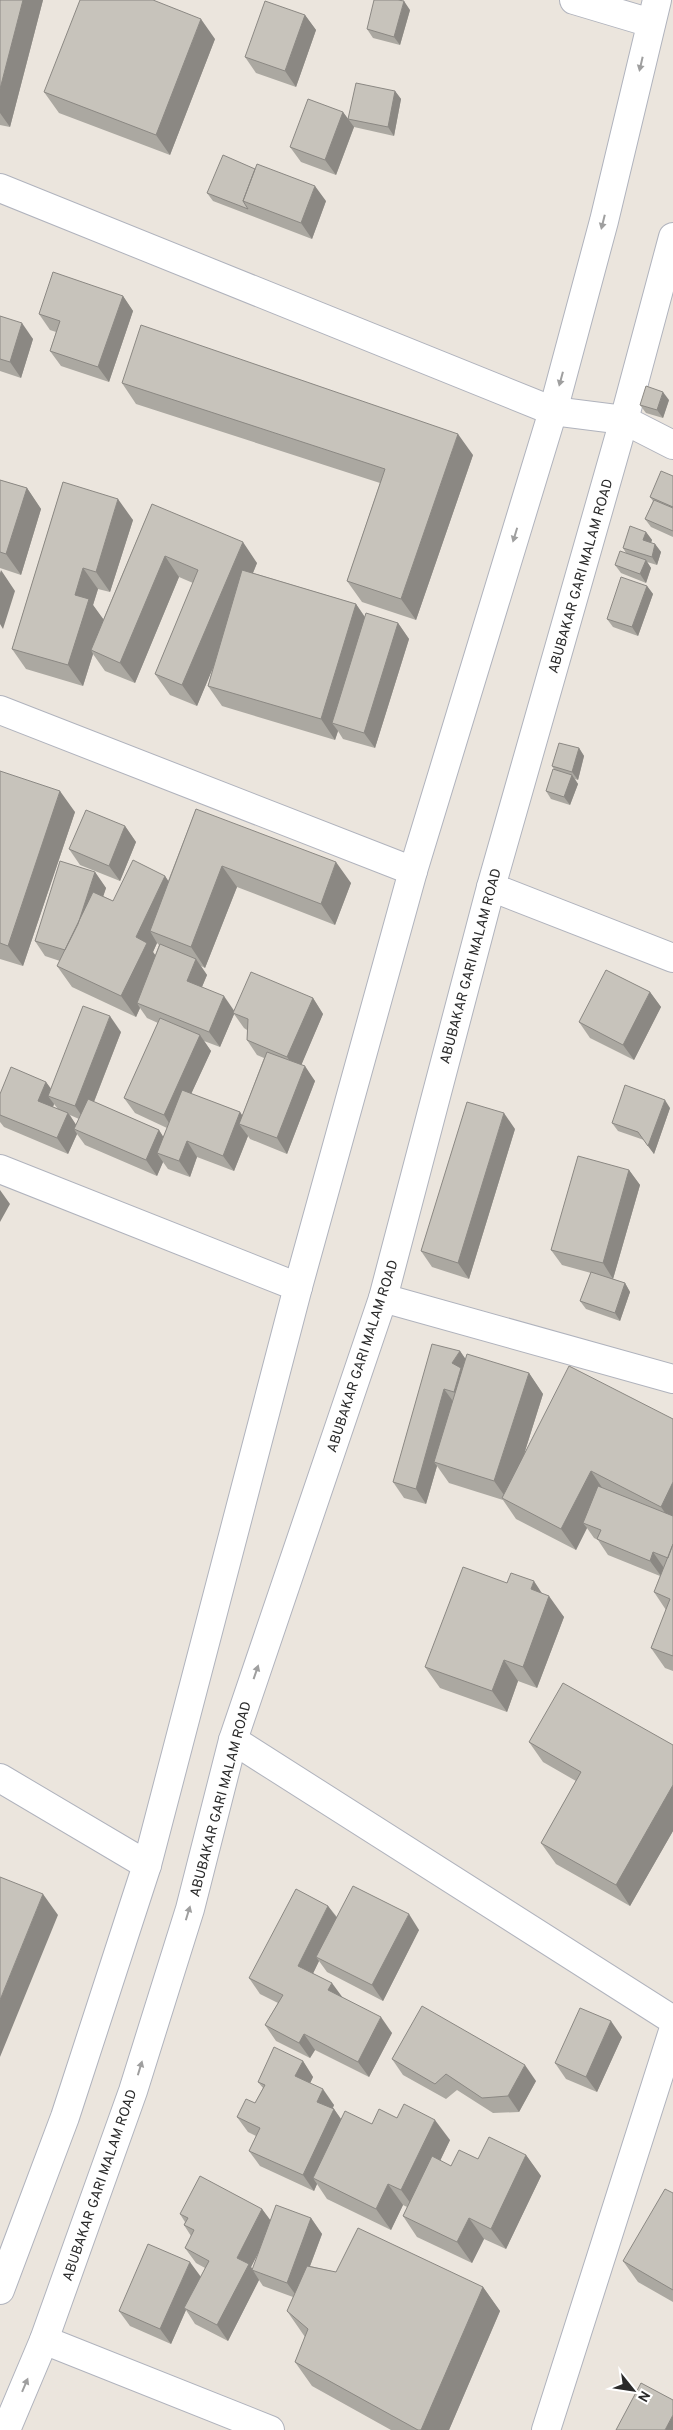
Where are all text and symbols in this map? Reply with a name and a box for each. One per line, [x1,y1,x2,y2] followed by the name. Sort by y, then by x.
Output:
[637,57,645,72] one-way arrow
[599,215,607,230] one-way arrow
[557,372,565,387] one-way arrow
[545,477,617,676] street label: ABUBAKAR GARI MALAM ROAD
[511,528,518,543] one-way arrow
[437,867,506,1066] street label: ABUBAKAR GARI MALAM ROAD
[324,1258,403,1455] street label: ABUBAKAR GARI MALAM ROAD
[252,1664,260,1679] one-way arrow
[187,1700,256,1899] street label: ABUBAKAR GARI MALAM ROAD
[185,1905,193,1920] one-way arrow
[136,2060,144,2075] one-way arrow
[60,2087,141,2284] street label: ABUBAKAR GARI MALAM ROAD
[608,2365,658,2415] north arrow
[22,2378,30,2392] one-way arrow
[633,2387,653,2404] text: N

